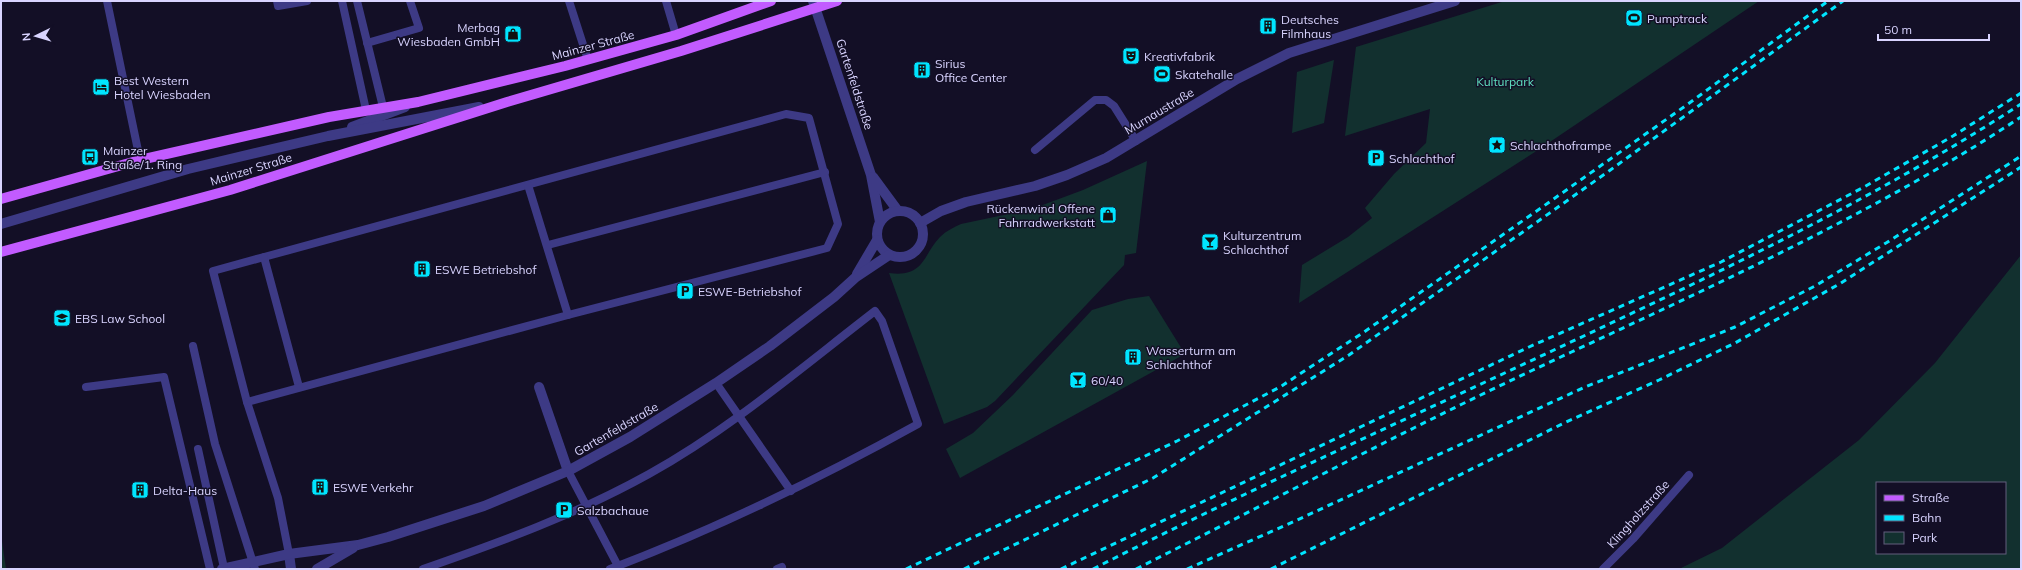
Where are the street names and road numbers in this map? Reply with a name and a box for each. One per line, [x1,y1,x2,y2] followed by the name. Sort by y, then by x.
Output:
[550,27,636,63] street label: Mainzer Straße
[833,37,877,131] street label: Gartenfeldstraße
[1122,84,1196,138] street label: Murnaustraße
[208,149,294,189] street label: Mainzer Straße
[571,399,661,459] street label: Gartenfeldstraße
[1604,477,1672,551] street label: Klingholzstraße

